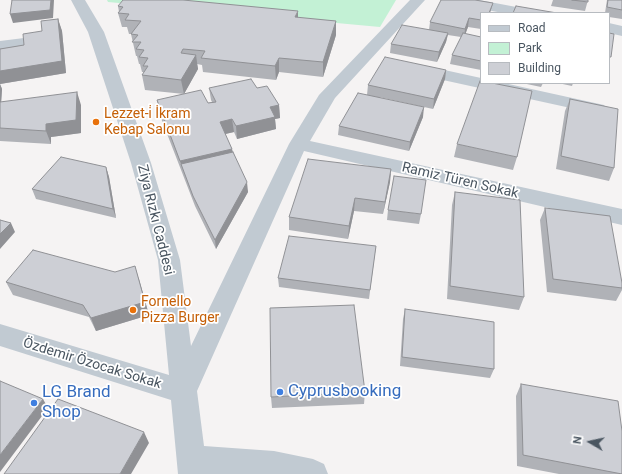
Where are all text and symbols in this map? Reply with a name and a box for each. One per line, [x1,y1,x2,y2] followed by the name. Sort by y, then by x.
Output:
[480,12,610,84] legend
[518,21,546,35] text: Road
[518,41,542,55] text: Park
[518,61,561,75] text: Building
[104,106,190,138] place label: Lezzet-i̇ İkram Kebap Salonu
[91,117,101,127] marker: Lezzet-i̇ İkram Kebap Salonu
[400,159,520,203] street label: Ramiz Türen Sokak
[133,163,177,277] street label: Ziya Rızkı Caddesi
[141,294,219,326] place label: Fornello Pizza Burger
[128,305,138,315] marker: Fornello Pizza Burger
[21,335,163,393] street label: Özdemir Özocak Sokak
[288,382,401,402] place label: Cyprusbooking
[42,383,111,423] place label: LG Brand Shop
[275,387,285,397] marker: Cyprusbooking
[29,398,39,408] marker: LG Brand Shop
[570,422,610,462] north arrow
[571,435,585,445] text: N

